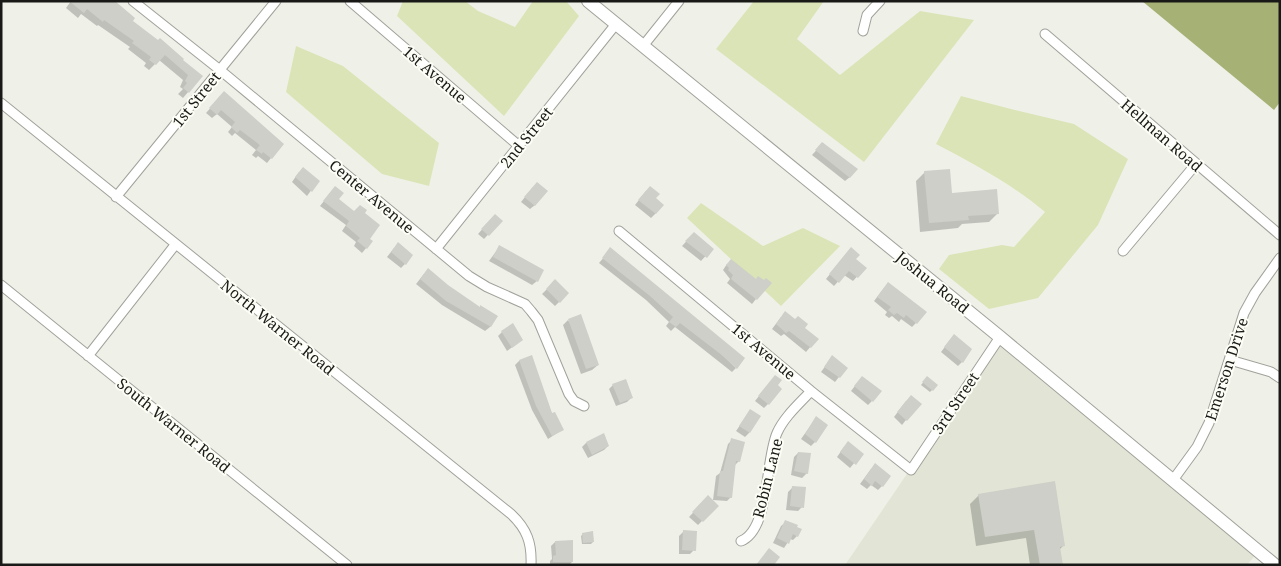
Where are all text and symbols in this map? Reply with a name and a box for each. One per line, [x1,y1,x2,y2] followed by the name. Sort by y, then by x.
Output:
[399,41,471,107] street label: 1st Avenue
[167,67,225,131] street label: 1st Street
[1117,94,1207,176] street label: Hellman Road
[495,102,557,172] street label: 2nd Street
[325,155,419,237] street label: Center Avenue
[892,246,974,318] street label: Joshua Road
[217,275,339,379] street label: North Warner Road
[1200,315,1252,423] street label: Emerson Drive
[728,318,800,384] street label: 1st Avenue
[927,368,983,438] street label: 3rd Street
[113,373,235,477] street label: South Warner Road
[747,436,787,520] street label: Robin Lane

